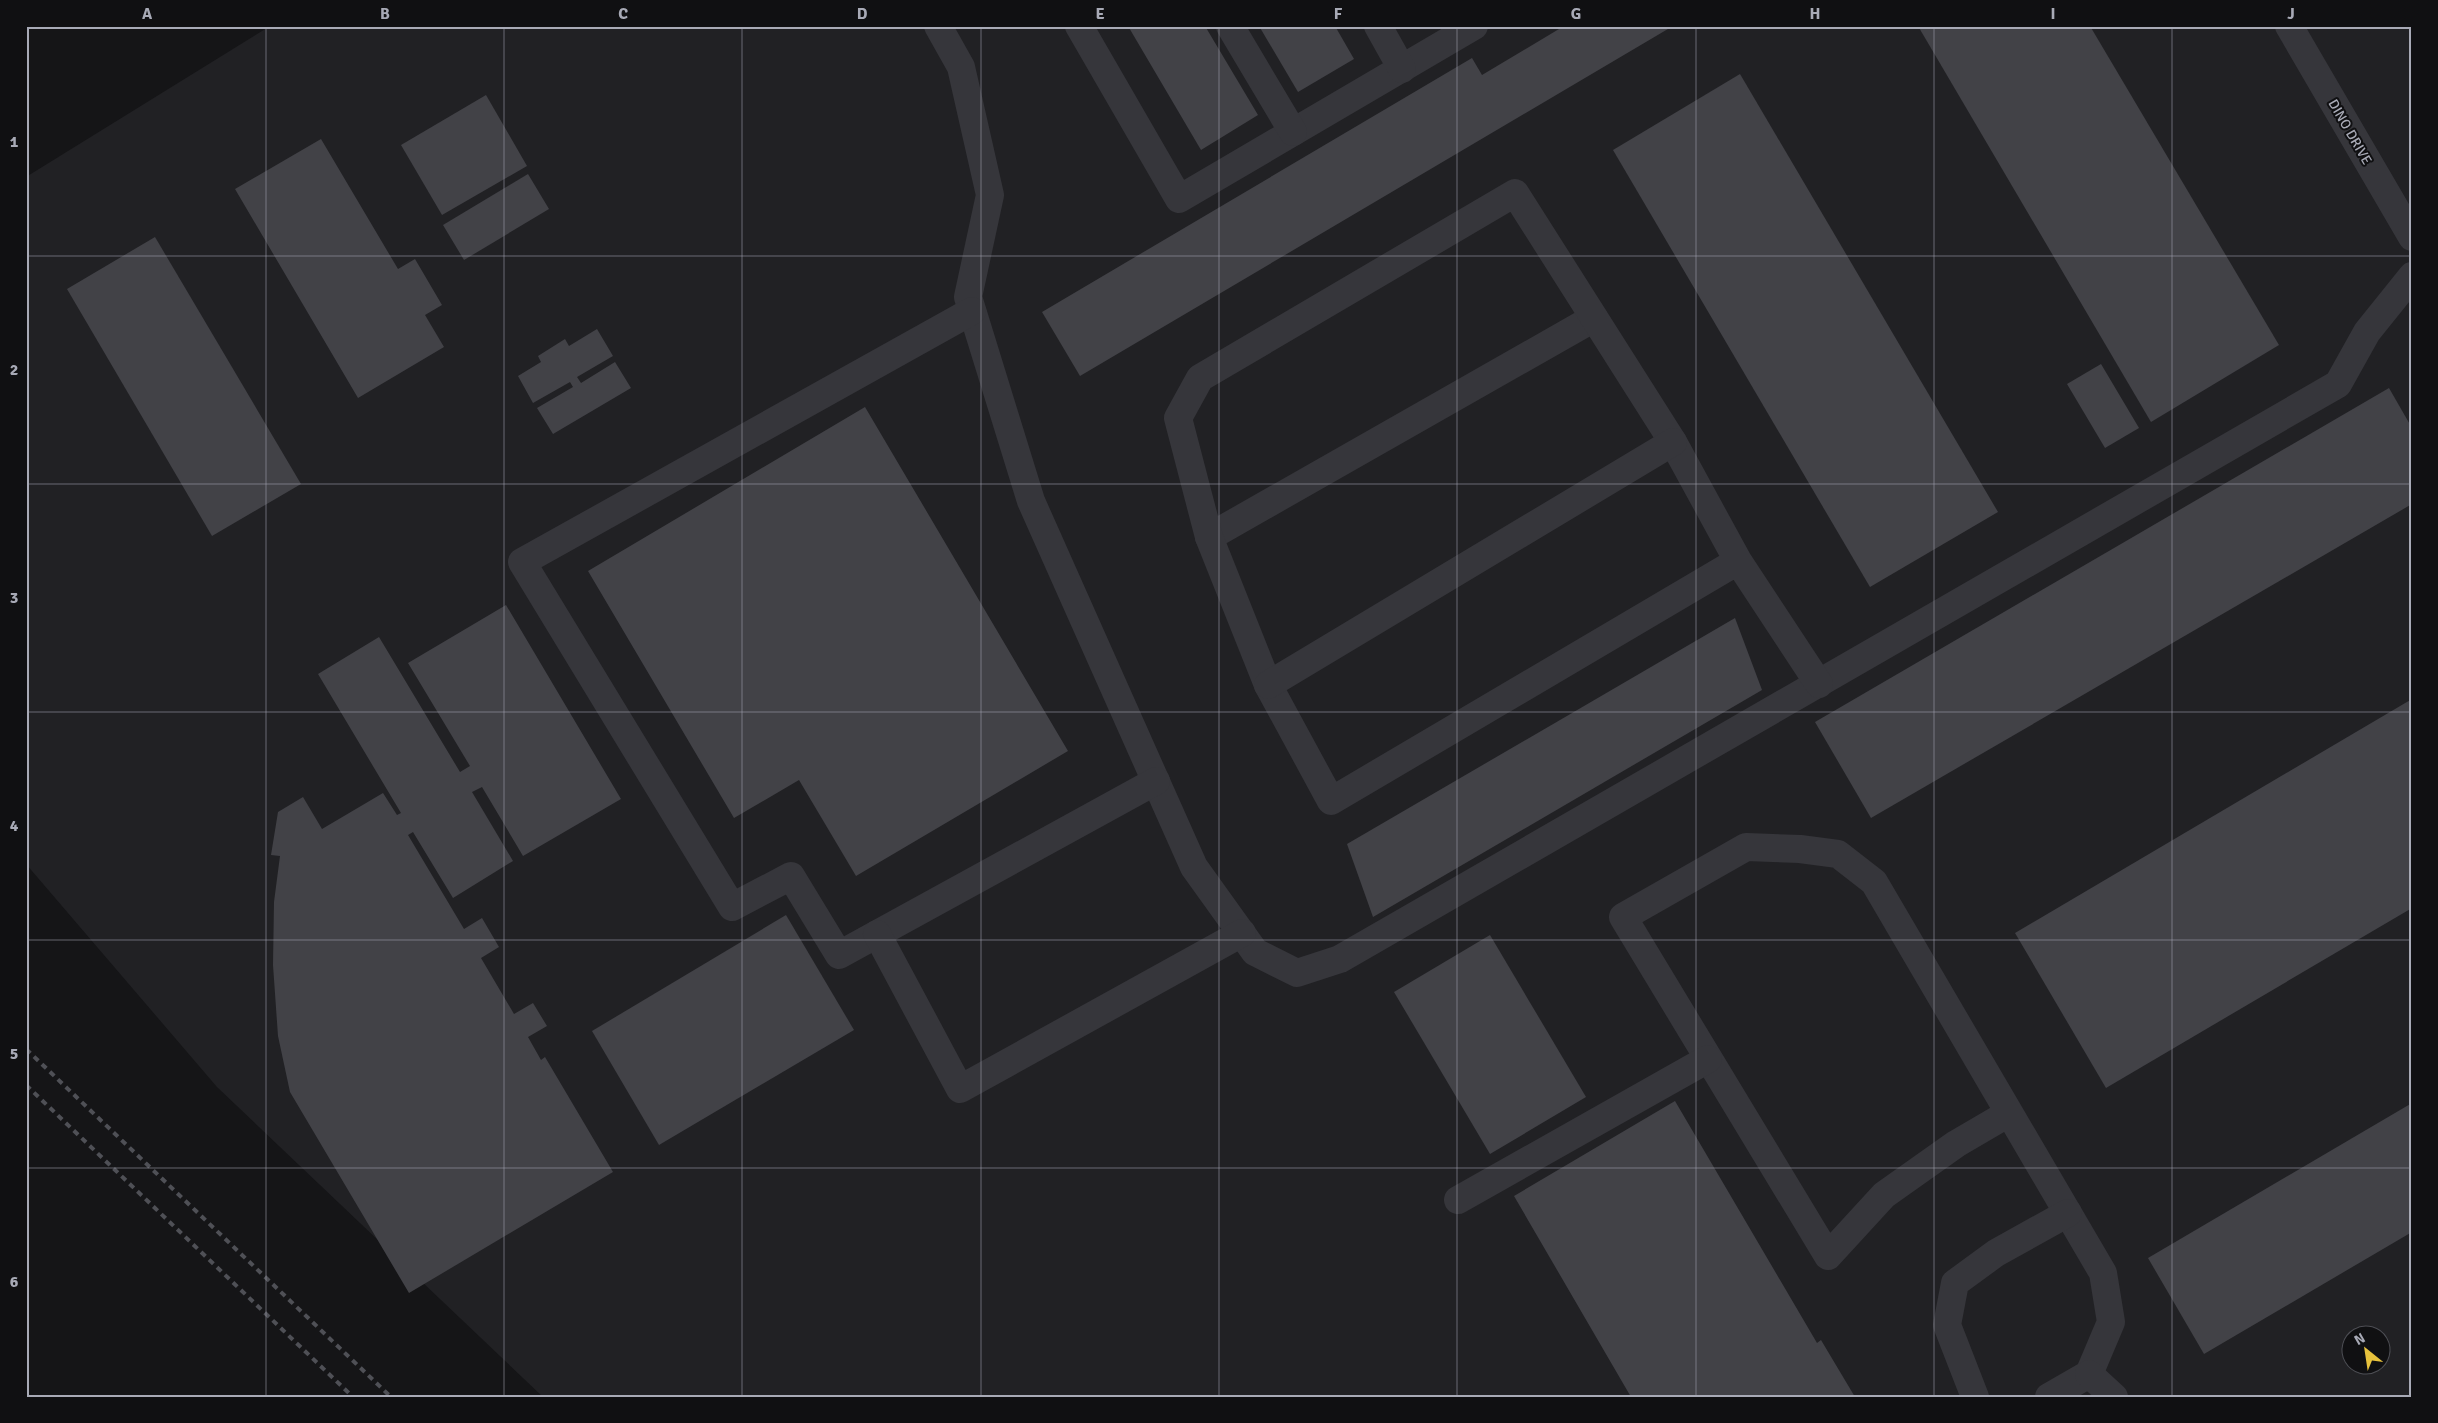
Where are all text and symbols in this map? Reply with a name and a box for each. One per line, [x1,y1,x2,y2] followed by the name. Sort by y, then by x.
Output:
[142,4,153,24] text: A
[380,4,390,24] text: B
[618,4,628,24] text: C
[857,4,868,24] text: D
[1095,4,1105,24] text: E
[1334,4,1343,24] text: F
[1571,4,1581,24] text: G
[1810,4,1820,24] text: H
[2050,4,2056,24] text: I
[2287,4,2295,24] text: J
[2325,96,2376,168] street label: DINO DRIVE
[10,132,19,152] text: 1
[10,360,18,380] text: 2
[10,588,18,608] text: 3
[10,816,19,836] text: 4
[10,1044,18,1064] text: 5
[10,1272,19,1292] text: 6
[2340,1326,2390,1376] north arrow
[2351,1329,2368,1349] text: N

